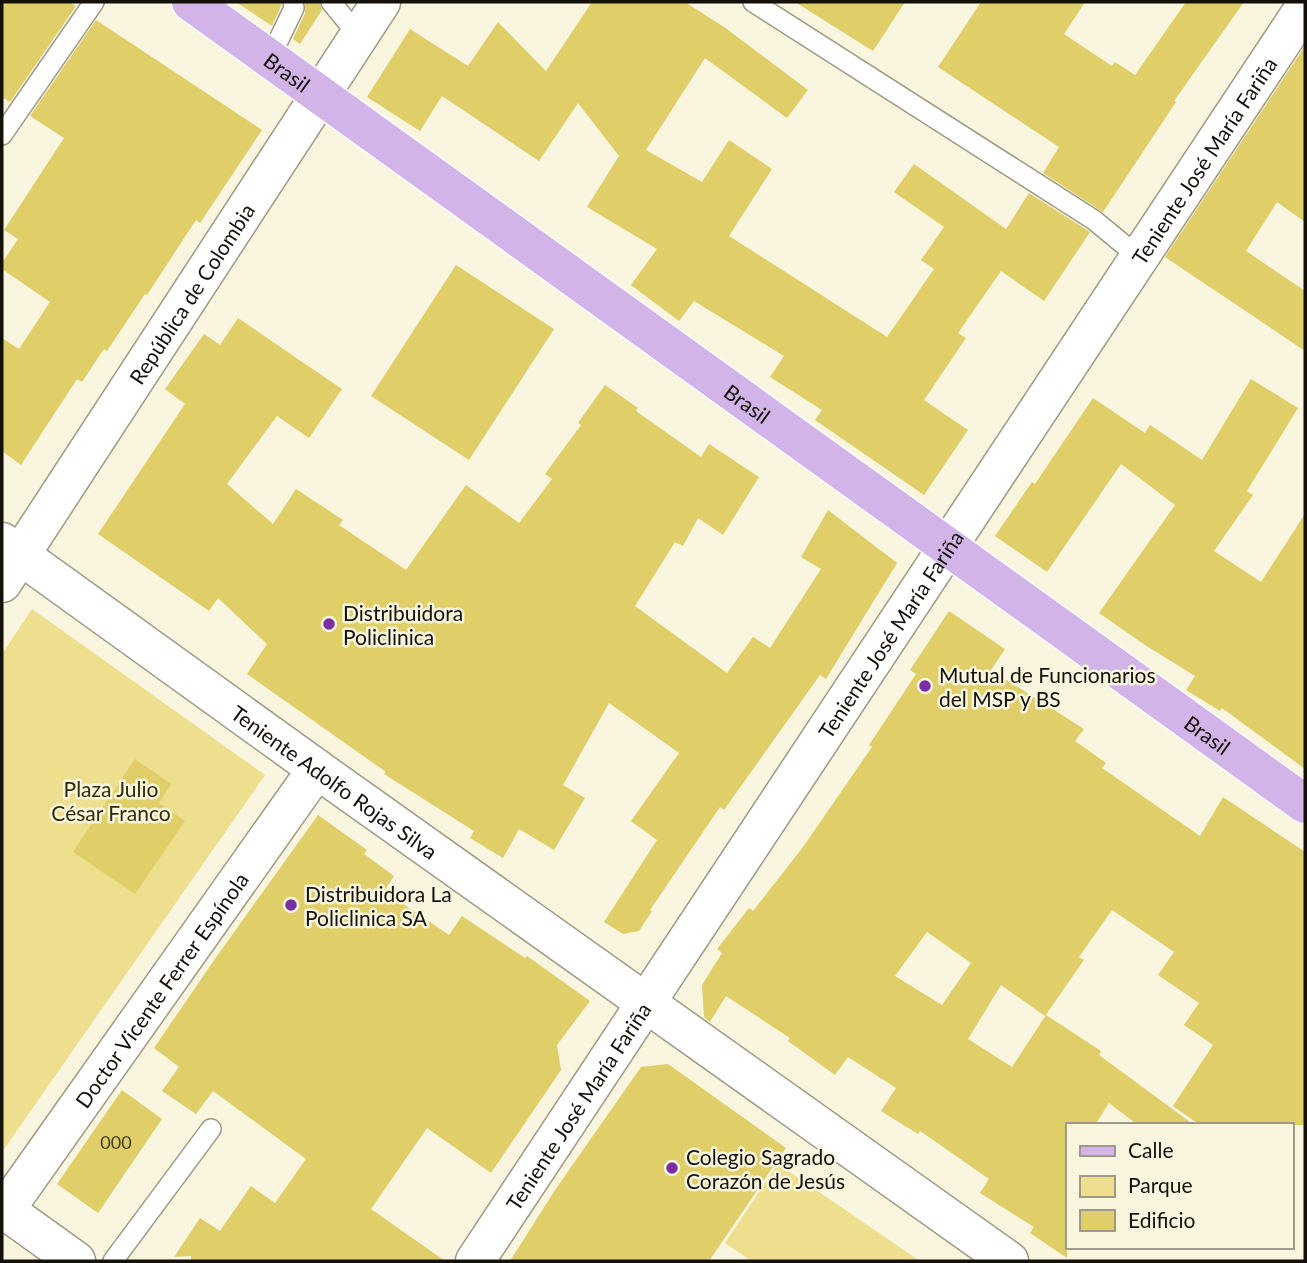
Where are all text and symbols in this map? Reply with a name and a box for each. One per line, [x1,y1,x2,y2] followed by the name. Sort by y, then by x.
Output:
[260,47,315,96] street label: Brasil
[1126,52,1281,269] street label: Teniente José María Fariña
[123,198,259,388] street label: República de Colombia
[720,378,775,428] street label: Brasil
[812,525,968,742] street label: Teniente José María Fariña
[343,600,463,649] place label: Distribuidora Policlinica
[321,616,337,632] marker: Distribuidora Policlinica
[939,662,1156,711] place label: Mutual de Funcionarios del MSP y BS
[917,678,933,694] marker: Mutual de Funcionarios del MSP y BS
[227,699,443,863] street label: Teniente Adolfo Rojas Silva
[1180,709,1236,759] street label: Brasil
[51,776,171,825] park label: Plaza Julio César Franco
[69,867,253,1112] street label: Doctor Vicente Ferrer Espínola
[305,881,452,930] place label: Distribuidora La Policlinica SA
[283,897,299,913] marker: Distribuidora La Policlinica SA
[500,997,655,1214] street label: Teniente José María Fariña
[1066,1123,1293,1249] legend
[100,1131,132,1153] house number: 000
[1128,1137,1173,1162] text: Calle
[686,1144,845,1193] place label: Colegio Sagrado Corazón de Jesús
[664,1160,680,1176] marker: Colegio Sagrado Corazón de Jesús
[1128,1172,1193,1197] text: Parque
[1128,1207,1196,1232] text: Edificio

